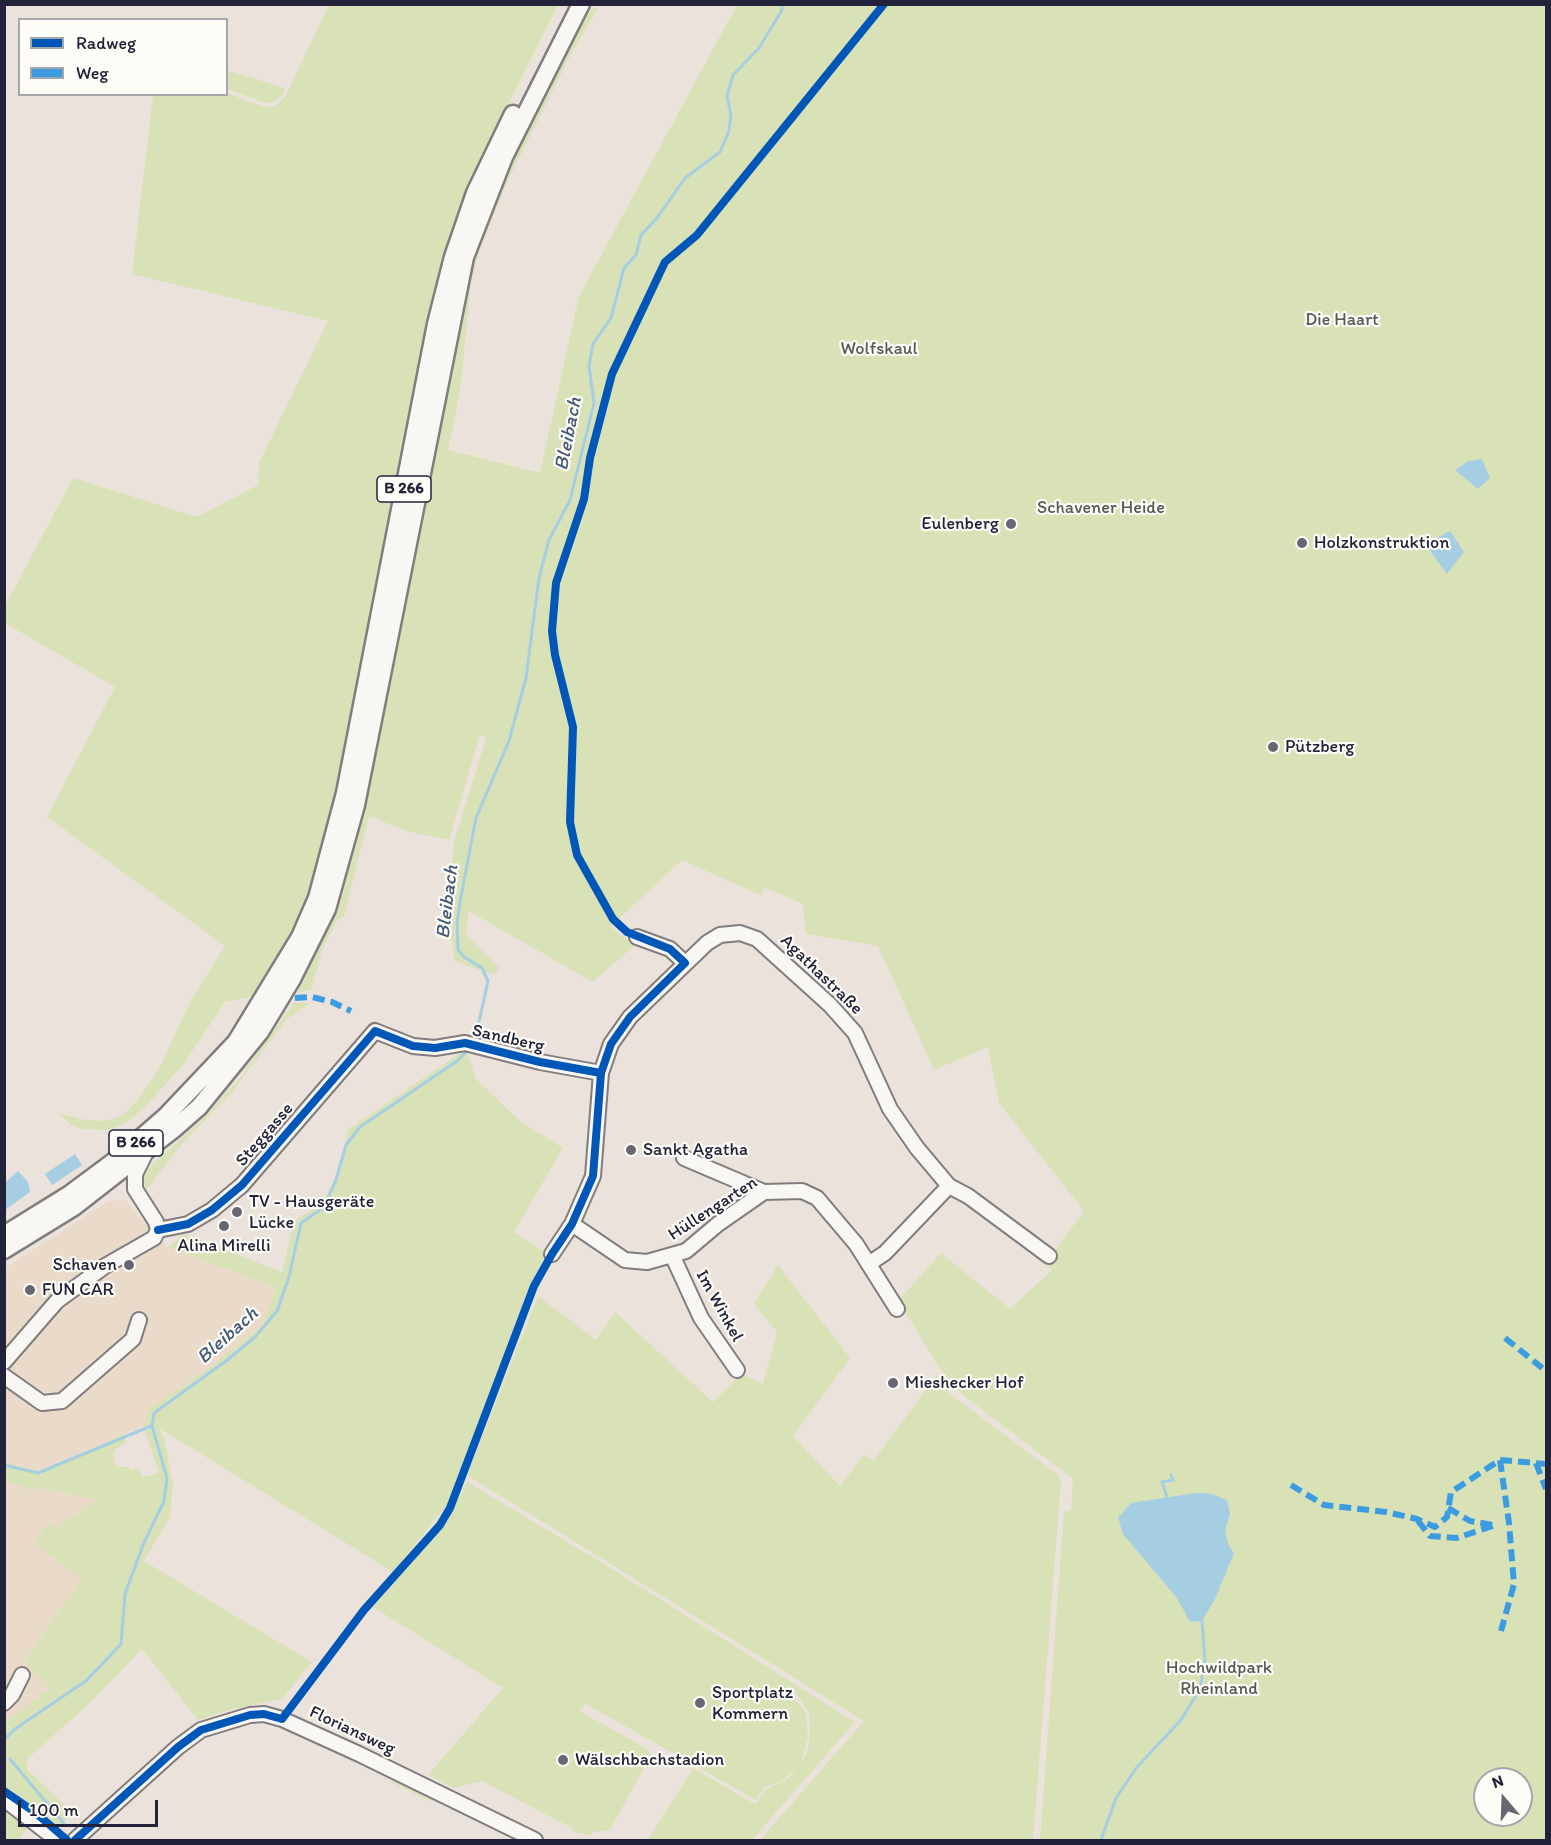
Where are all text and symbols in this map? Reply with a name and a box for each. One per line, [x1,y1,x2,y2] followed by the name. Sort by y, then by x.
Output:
[18,18,228,96] legend
[76,32,136,54] text: Radweg
[76,62,109,84] text: Weg
[1305,309,1379,331] park label: Die Haart
[840,338,918,360] park label: Wolfskaul
[550,395,588,473] water label: Bleibach
[377,476,431,502] road number: B 266
[1037,497,1165,519] park label: Schavener Heide
[922,513,999,535] place label: Eulenberg
[1004,517,1018,531] marker: Eulenberg
[1314,532,1449,554] place label: Holzkonstruktion
[1295,536,1309,550] marker: Holzkonstruktion
[1285,736,1354,758] place label: Pützberg
[1266,740,1280,754] marker: Pützberg
[432,864,464,940] water label: Bleibach
[775,930,867,1020] street label: Agathastraße
[470,1020,546,1058] street label: Sandberg
[231,1099,299,1171] street label: Steggasse
[109,1130,163,1156] road number: B 266
[643,1139,748,1161] place label: Sankt Agatha
[624,1143,638,1157] marker: Sankt Agatha
[664,1172,762,1246] street label: Hüllengarten
[249,1191,374,1234] place label: TV - Hausgeräte Lücke
[230,1205,244,1219] marker: TV - Hausgeräte Lücke
[217,1219,231,1233] marker: Alina Mirelli
[178,1235,270,1257] place label: Alina Mirelli
[53,1254,117,1276] place label: Schaven
[122,1258,136,1272] marker: Schaven
[690,1266,748,1346] street label: Im Winkel
[42,1279,114,1301] place label: FUN CAR
[23,1283,37,1297] marker: FUN CAR
[192,1302,264,1370] water label: Bleibach
[905,1372,1024,1394] place label: Mieshecker Hof
[886,1376,900,1390] marker: Mieshecker Hof
[1166,1657,1272,1700] park label: Hochwildpark Rheinland
[712,1682,793,1724] place label: Sportplatz Kommern
[693,1696,707,1710] marker: Sportplatz Kommern
[305,1702,399,1760] street label: Floriansweg
[575,1749,724,1771] place label: Wälschbachstadion
[556,1753,570,1767] marker: Wälschbachstadion
[1473,1767,1533,1827] north arrow
[1489,1771,1506,1792] text: N
[21,1788,160,1826] scale bar
[29,1799,79,1821] text: 100 m

